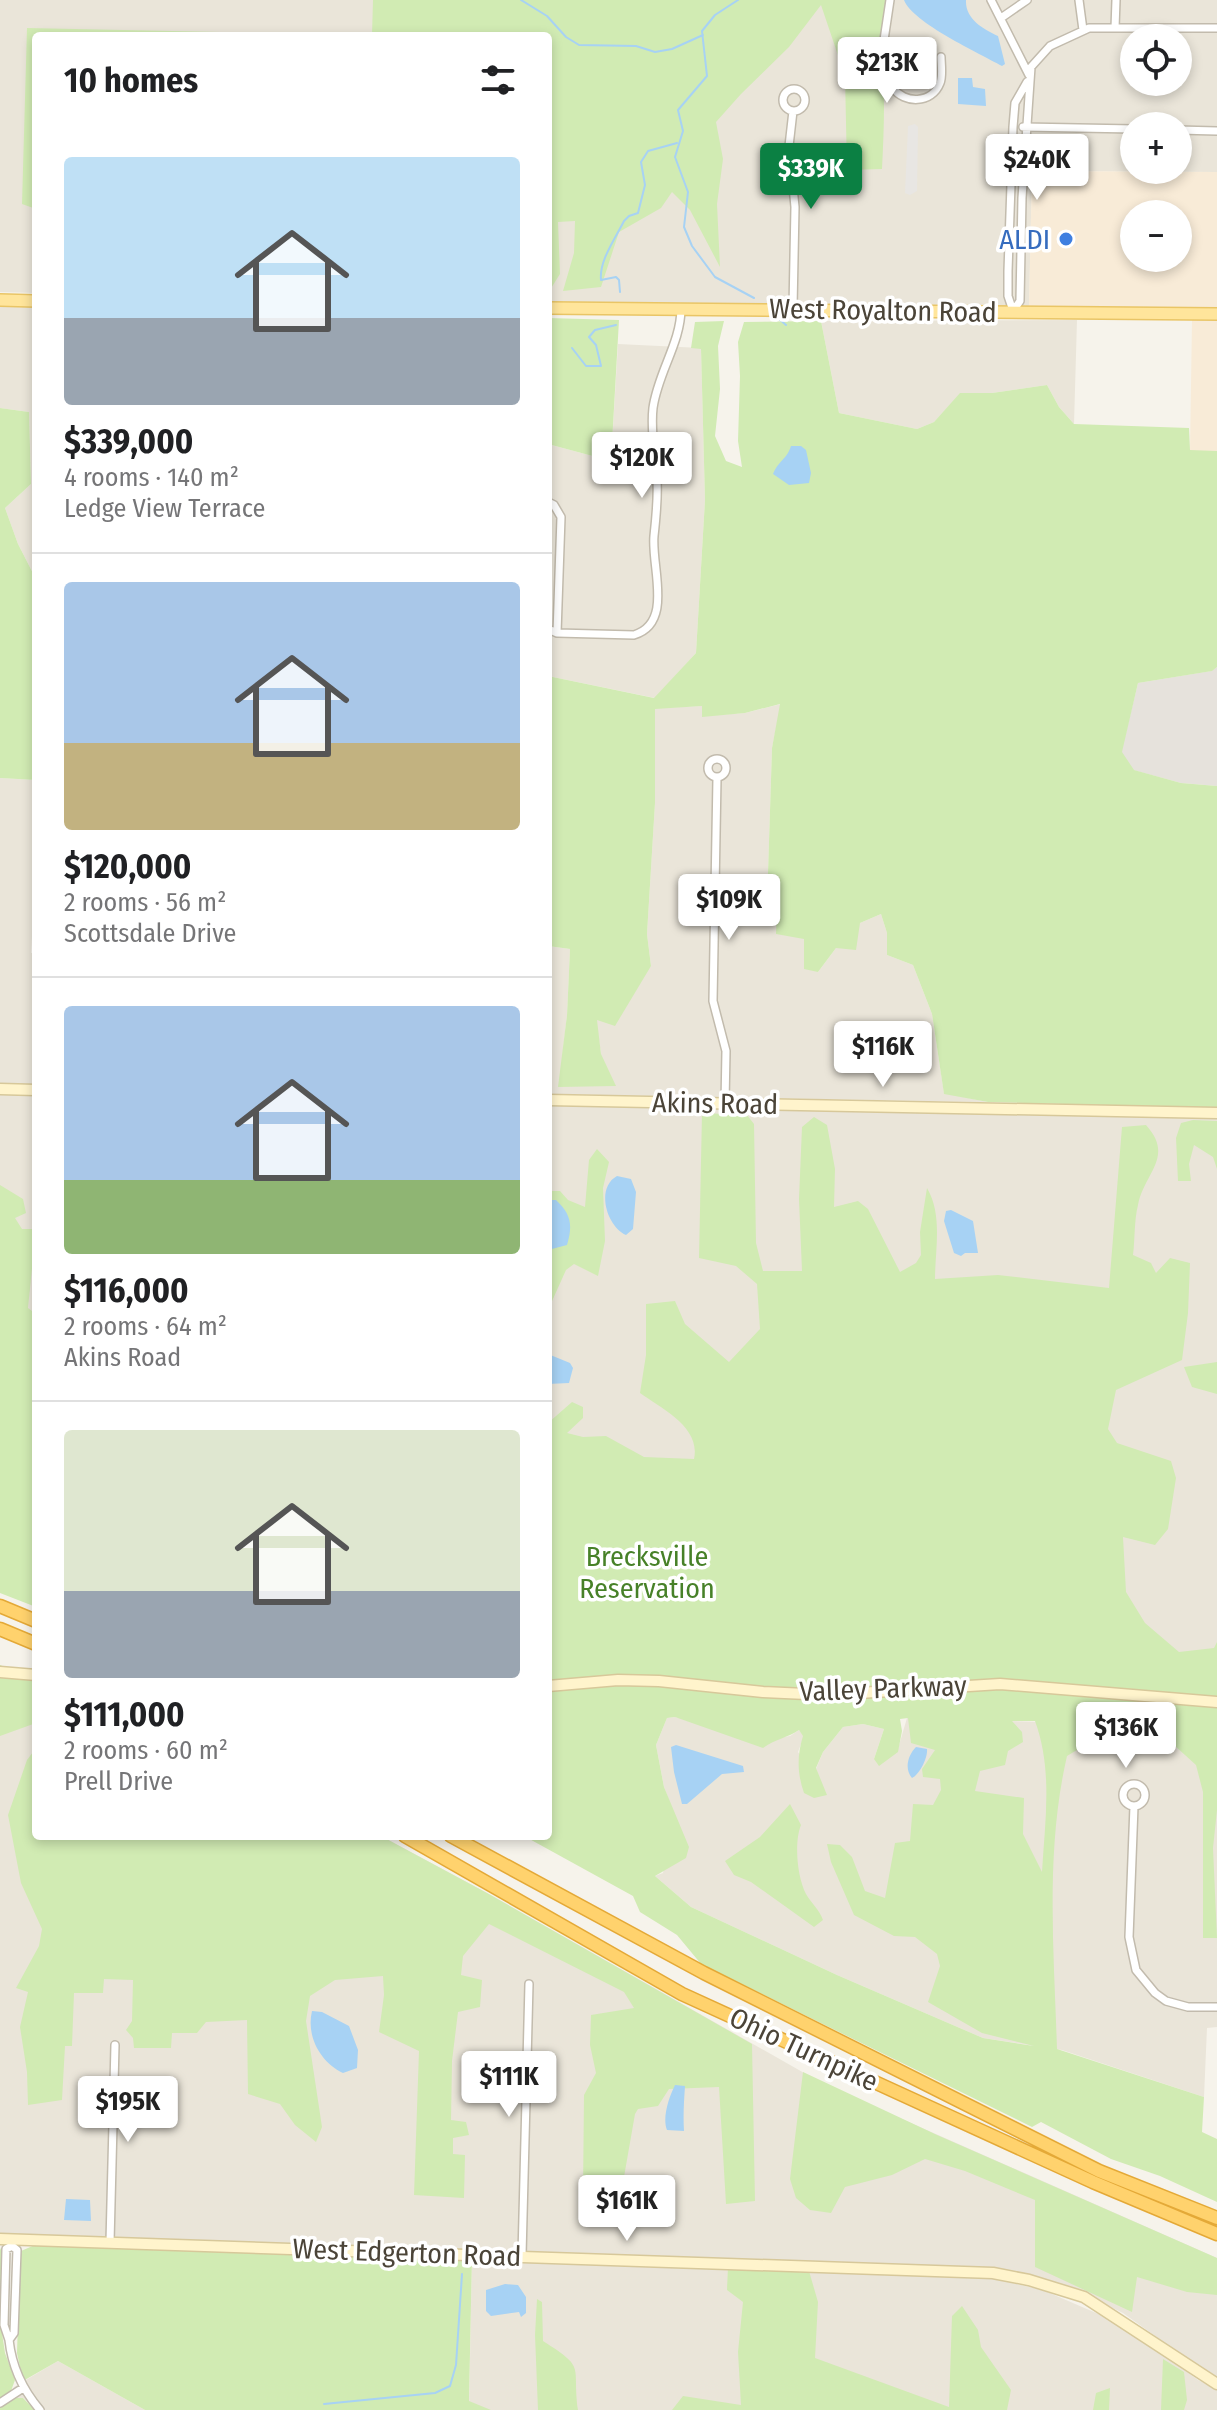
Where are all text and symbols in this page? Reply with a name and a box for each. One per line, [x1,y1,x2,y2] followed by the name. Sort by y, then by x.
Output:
[1120,24,1192,272] map controls
[1120,24,1192,96] button: locate
[831,37,943,105] pin: $213K
[856,47,918,78] text: $213K
[476,58,520,102] icon: filters
[64,60,198,101] text: 10 homes
[1120,112,1192,184] button: +
[981,134,1093,202] pin: $240K
[755,143,867,211] pin: $339K
[1004,144,1070,175] text: $240K
[778,153,844,184] text: $339K
[1120,200,1192,272] button: −
[220,209,364,353] icon: home
[999,223,1050,256] place label: ALDI
[1057,230,1075,248] marker: ALDI
[769,292,997,329] street label: West Royalton Road
[64,421,193,462] text: $339,000
[586,432,698,500] pin: $120K
[610,442,674,473] text: $120K
[64,462,239,493] text: 4 rooms · 140 m²
[64,493,265,524] text: Ledge View Terrace
[220,634,364,778] icon: home
[64,846,191,887] text: $120,000
[673,874,785,942] pin: $109K
[696,884,762,915] text: $109K
[64,887,226,918] text: 2 rooms · 56 m²
[64,918,236,949] text: Scottsdale Drive
[827,1021,939,1089] pin: $116K
[852,1031,914,1062] text: $116K
[220,1058,364,1202] icon: home
[652,1086,778,1121] street label: Akins Road
[64,1270,189,1311] text: $116,000
[64,1311,227,1342] text: 2 rooms · 64 m²
[64,1342,181,1373] text: Akins Road
[220,1482,364,1626] icon: home
[579,1540,715,1605] park label: Brecksville Reservation
[799,1669,968,1708] street label: Valley Parkway
[64,1694,185,1735] text: $111,000
[1070,1702,1182,1770] pin: $136K
[1094,1712,1158,1743] text: $136K
[64,1735,228,1766] text: 2 rooms · 60 m²
[64,1766,173,1797] text: Prell Drive
[724,2001,883,2098] street label: Ohio Turnpike
[453,2051,565,2119] pin: $111K
[479,2061,539,2092] text: $111K
[72,2076,184,2144] pin: $195K
[96,2086,160,2117] text: $195K
[571,2175,683,2243] pin: $161K
[596,2185,658,2216] text: $161K
[292,2232,522,2273] street label: West Edgerton Road

